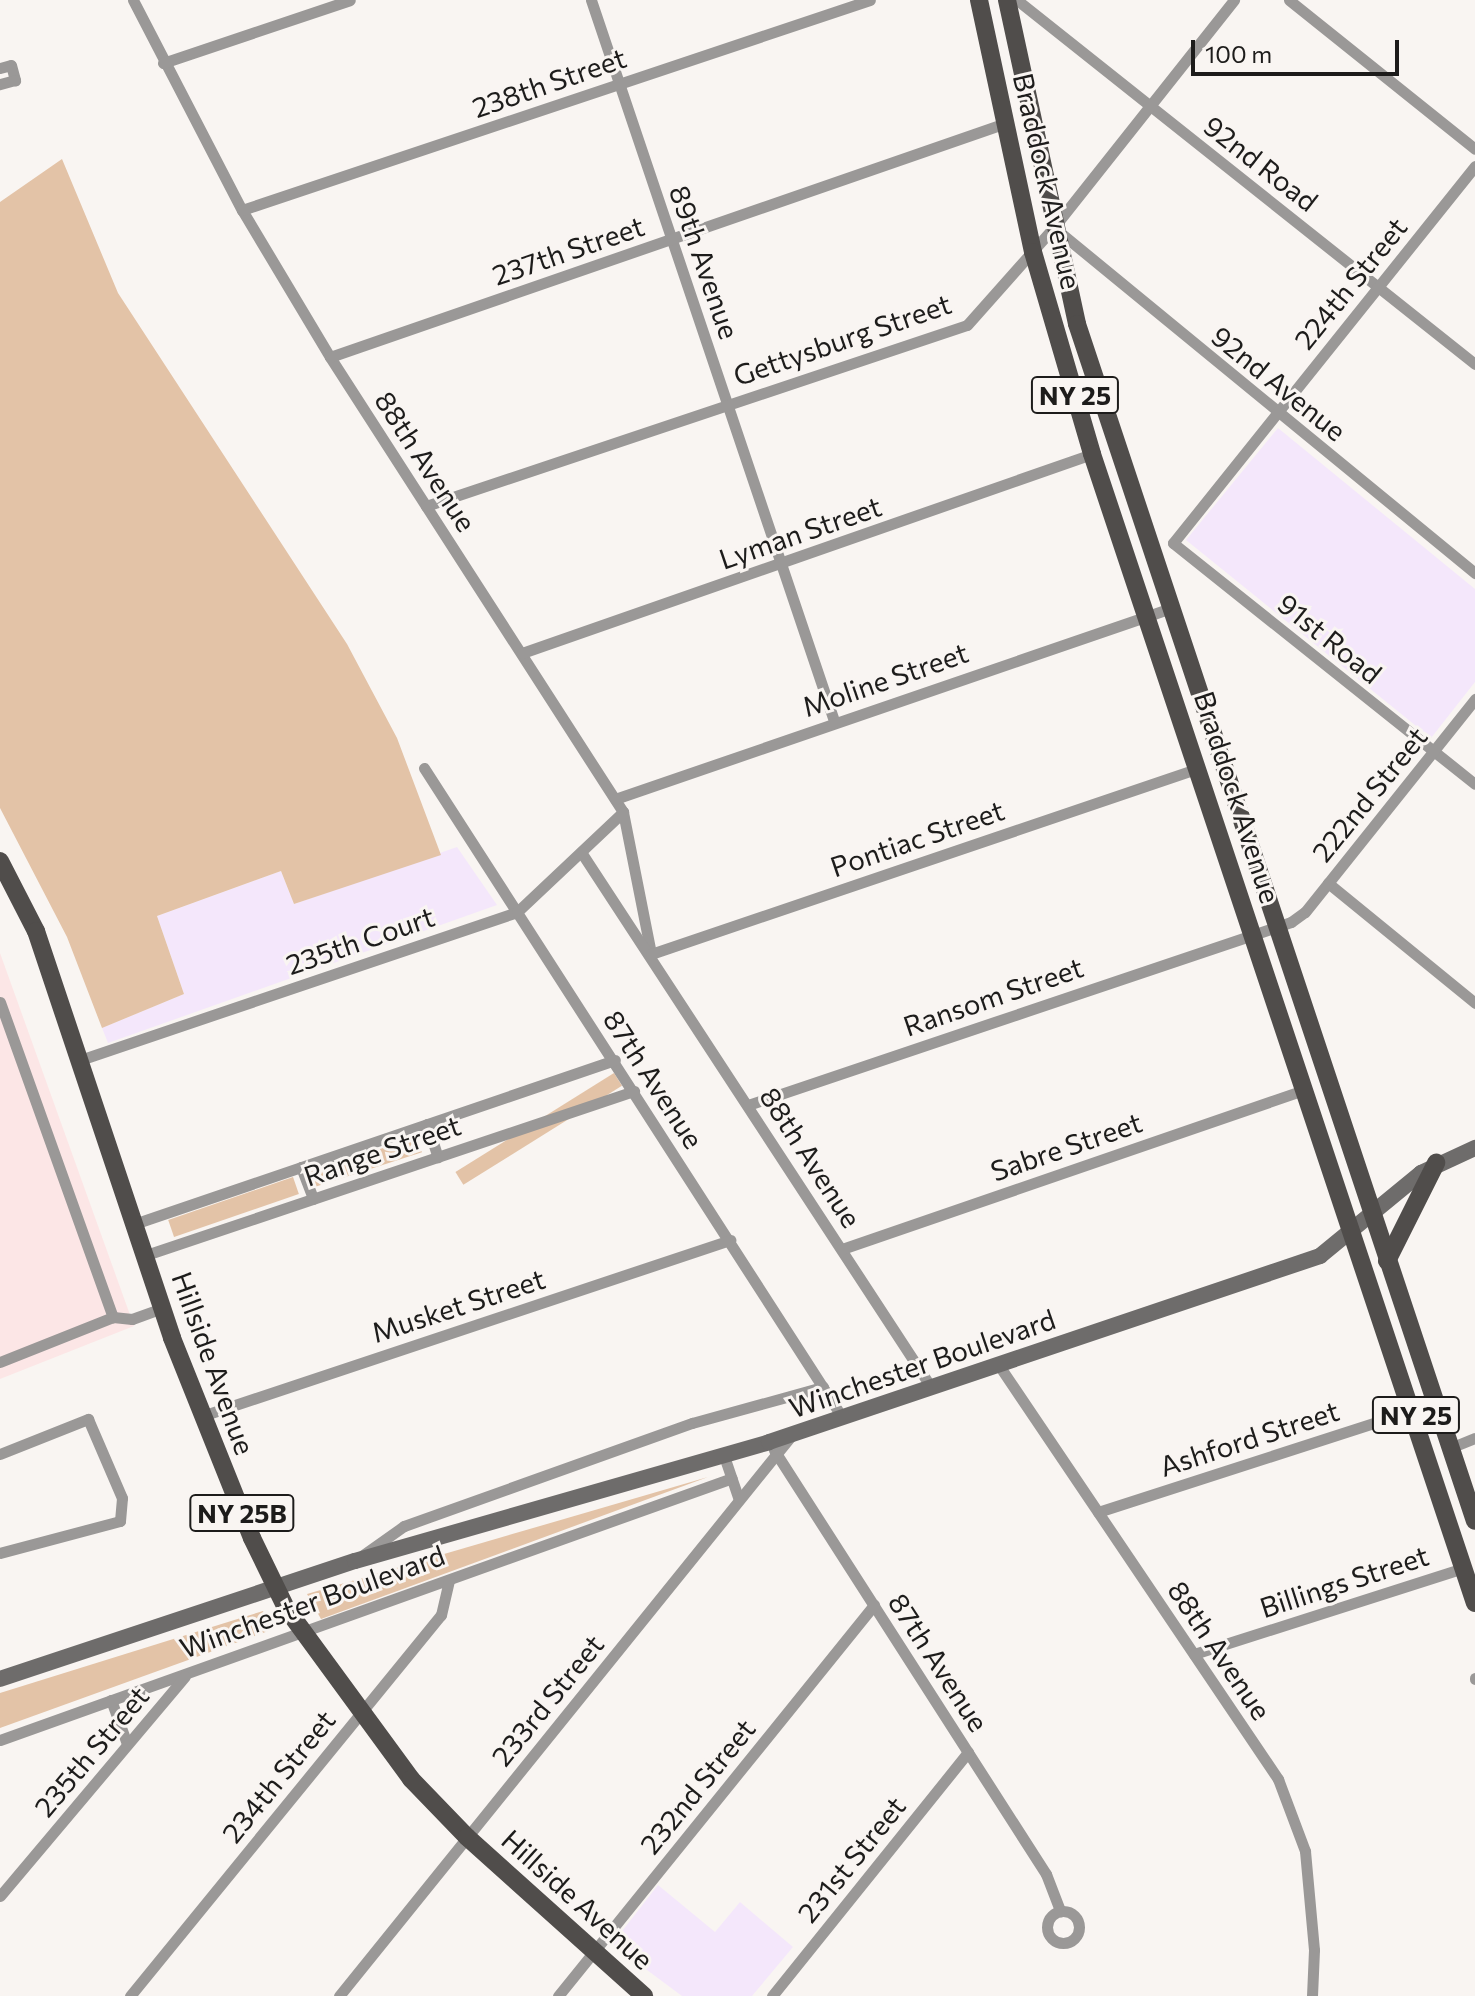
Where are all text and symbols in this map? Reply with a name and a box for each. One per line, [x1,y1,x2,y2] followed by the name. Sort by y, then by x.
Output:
[1195,24,1403,74] scale bar
[1205,39,1272,68] text: 100 m
[468,40,630,124] street label: 238th Street
[1007,70,1089,292] street label: Braddock Avenue
[1197,108,1325,218] street label: 92nd Road
[663,181,747,343] street label: 89th Avenue
[488,208,648,292] street label: 237th Street
[1287,210,1413,356] street label: 224th Street
[729,286,955,392] street label: Gettysburg Street
[1205,319,1353,447] street label: 92nd Avenue
[1029,373,1121,417] road number: NY 25
[368,385,484,537] street label: 88th Avenue
[714,489,886,575] street label: Lyman Street
[1271,586,1389,690] street label: 91st Road
[798,635,972,723] street label: Moline Street
[1188,687,1288,907] street label: Braddock Avenue
[1305,720,1433,868] street label: 222nd Street
[826,793,1008,883] street label: Pontiac Street
[281,899,439,981] street label: 235th Court
[899,950,1087,1042] street label: Ransom Street
[597,1004,711,1154] street label: 87th Avenue
[753,1081,869,1233] street label: 88th Avenue
[986,1104,1146,1188] street label: Sabre Street
[299,1107,465,1193] street label: Range Street
[367,1261,549,1349] street label: Musket Street
[165,1267,263,1459] street label: Hillside Avenue
[784,1302,1060,1424] street label: Winchester Boulevard
[1155,1393,1343,1483] street label: Ashford Street
[1370,1393,1462,1437] road number: NY 25
[188,1491,296,1535] road number: NY 25B
[175,1537,449,1665] street label: Winchester Boulevard
[1256,1538,1432,1624] street label: Billings Street
[1161,1574,1279,1726] street label: 88th Avenue
[882,1587,996,1737] street label: 87th Avenue
[484,1628,610,1772] street label: 233rd Street
[27,1679,155,1823] street label: 235th Street
[214,1703,342,1849] street label: 234th Street
[632,1712,762,1860] street label: 232nd Street
[790,1789,912,1929] street label: 231st Street
[495,1822,661,1976] street label: Hillside Avenue

